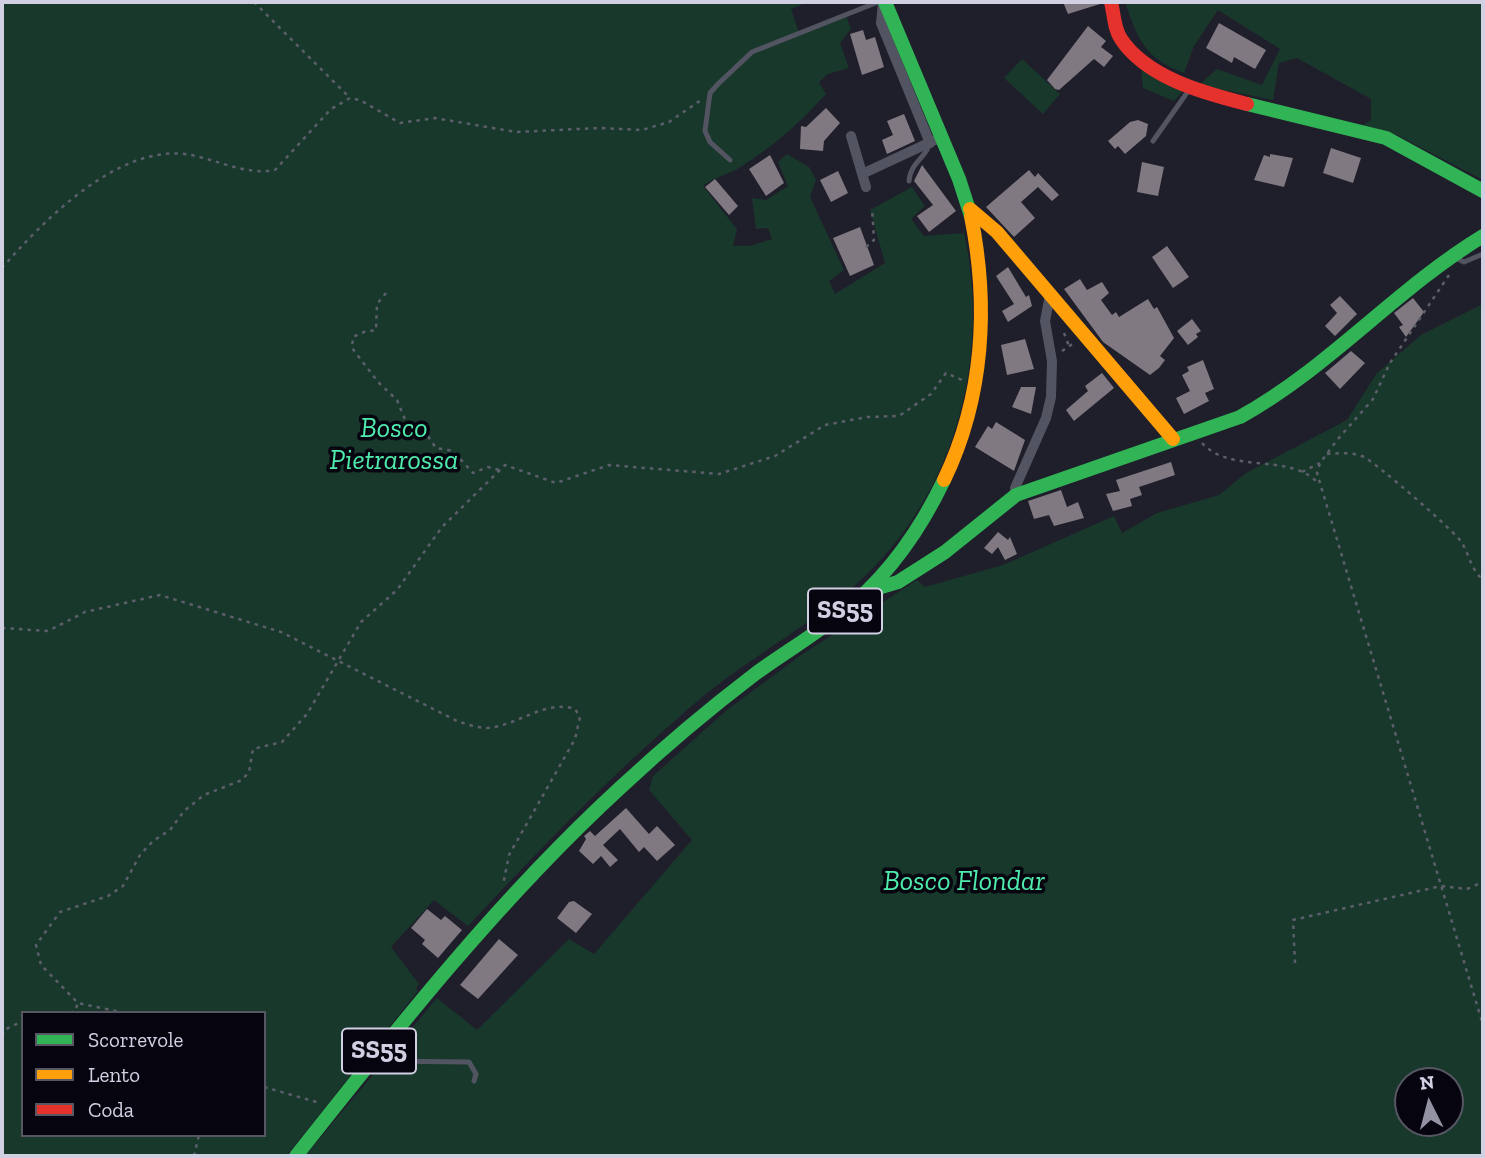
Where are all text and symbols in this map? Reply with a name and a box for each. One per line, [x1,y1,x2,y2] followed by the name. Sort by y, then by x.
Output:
[330,412,458,478] park label: Bosco Pietrarossa
[808,589,882,634] road number: SS55
[883,865,1045,899] park label: Bosco Flondar
[21,1011,266,1137] legend
[88,1027,183,1052] text: Scorrevole
[342,1028,416,1074] road number: SS55
[88,1062,140,1087] text: Lento
[1394,1067,1464,1137] north arrow
[1419,1070,1435,1095] text: N
[88,1097,134,1122] text: Coda

